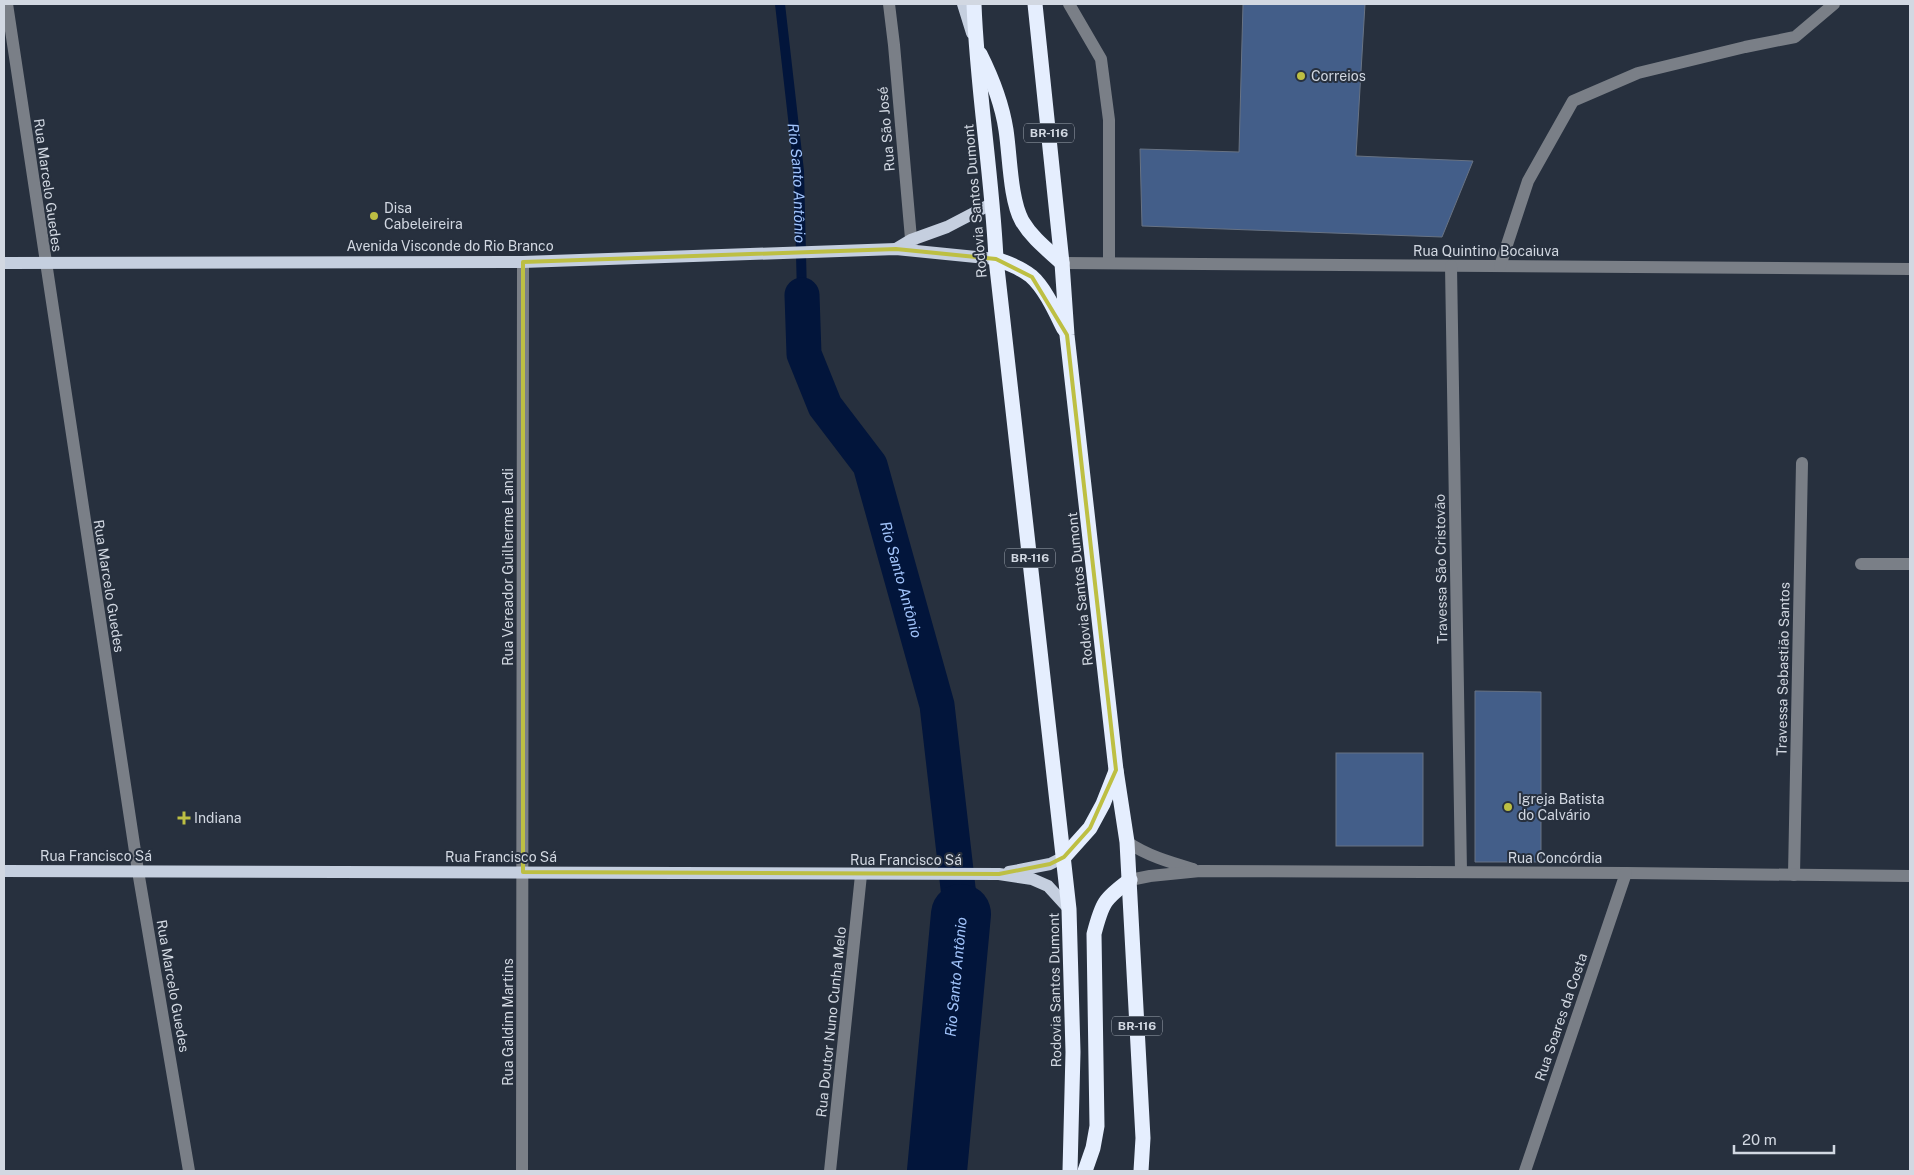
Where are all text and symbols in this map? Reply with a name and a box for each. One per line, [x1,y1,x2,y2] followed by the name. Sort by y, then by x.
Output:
[1311,68,1366,84] place label: Correios
[1295,70,1307,82] marker: Correios
[874,86,898,172] street label: Rua São José
[31,117,65,253] street label: Rua Marcelo Guedes
[785,122,809,243] water label: Rio Santo Antônio
[960,123,990,279] street label: Rodovia Santos Dumont
[1024,124,1074,142] road number: BR-116
[384,200,463,232] place label: Disa Cabeleireira
[368,210,380,222] marker: Disa Cabeleireira
[346,238,554,254] street label: Avenida Visconde do Rio Branco
[1413,243,1559,259] street label: Rua Quintino Bocaiuva
[500,468,516,666] street label: Rua Vereador Guilherme Landi
[1432,494,1450,644] street label: Travessa São Cristovão
[1064,511,1096,667] street label: Rodovia Santos Dumont
[91,518,127,654] street label: Rua Marcelo Guedes
[878,519,926,639] water label: Rio Santo Antônio
[1005,548,1055,568] road number: BR-116
[1773,582,1793,756] street label: Travessa Sebastião Santos
[1518,791,1605,823] place label: Igreja Batista do Calvário
[1502,801,1514,813] marker: Igreja Batista do Calvário
[194,810,242,826] place label: Indiana
[178,812,190,824] marker: Indiana
[40,848,152,864] street label: Rua Francisco Sá
[445,849,557,865] street label: Rua Francisco Sá
[1508,850,1602,866] street label: Rua Concórdia
[850,852,962,868] street label: Rua Francisco Sá
[1046,913,1064,1067] street label: Rodovia Santos Dumont
[941,916,969,1037] water label: Rio Santo Antônio
[153,918,193,1054] street label: Rua Marcelo Guedes
[813,926,849,1118] street label: Rua Doutor Nuno Cunha Melo
[1532,951,1590,1083] street label: Rua Soares da Costa
[500,958,516,1086] street label: Rua Galdim Martins
[1112,1016,1162,1036] road number: BR-116
[1734,1122,1834,1154] scale bar
[1742,1131,1777,1148] text: 20 m

